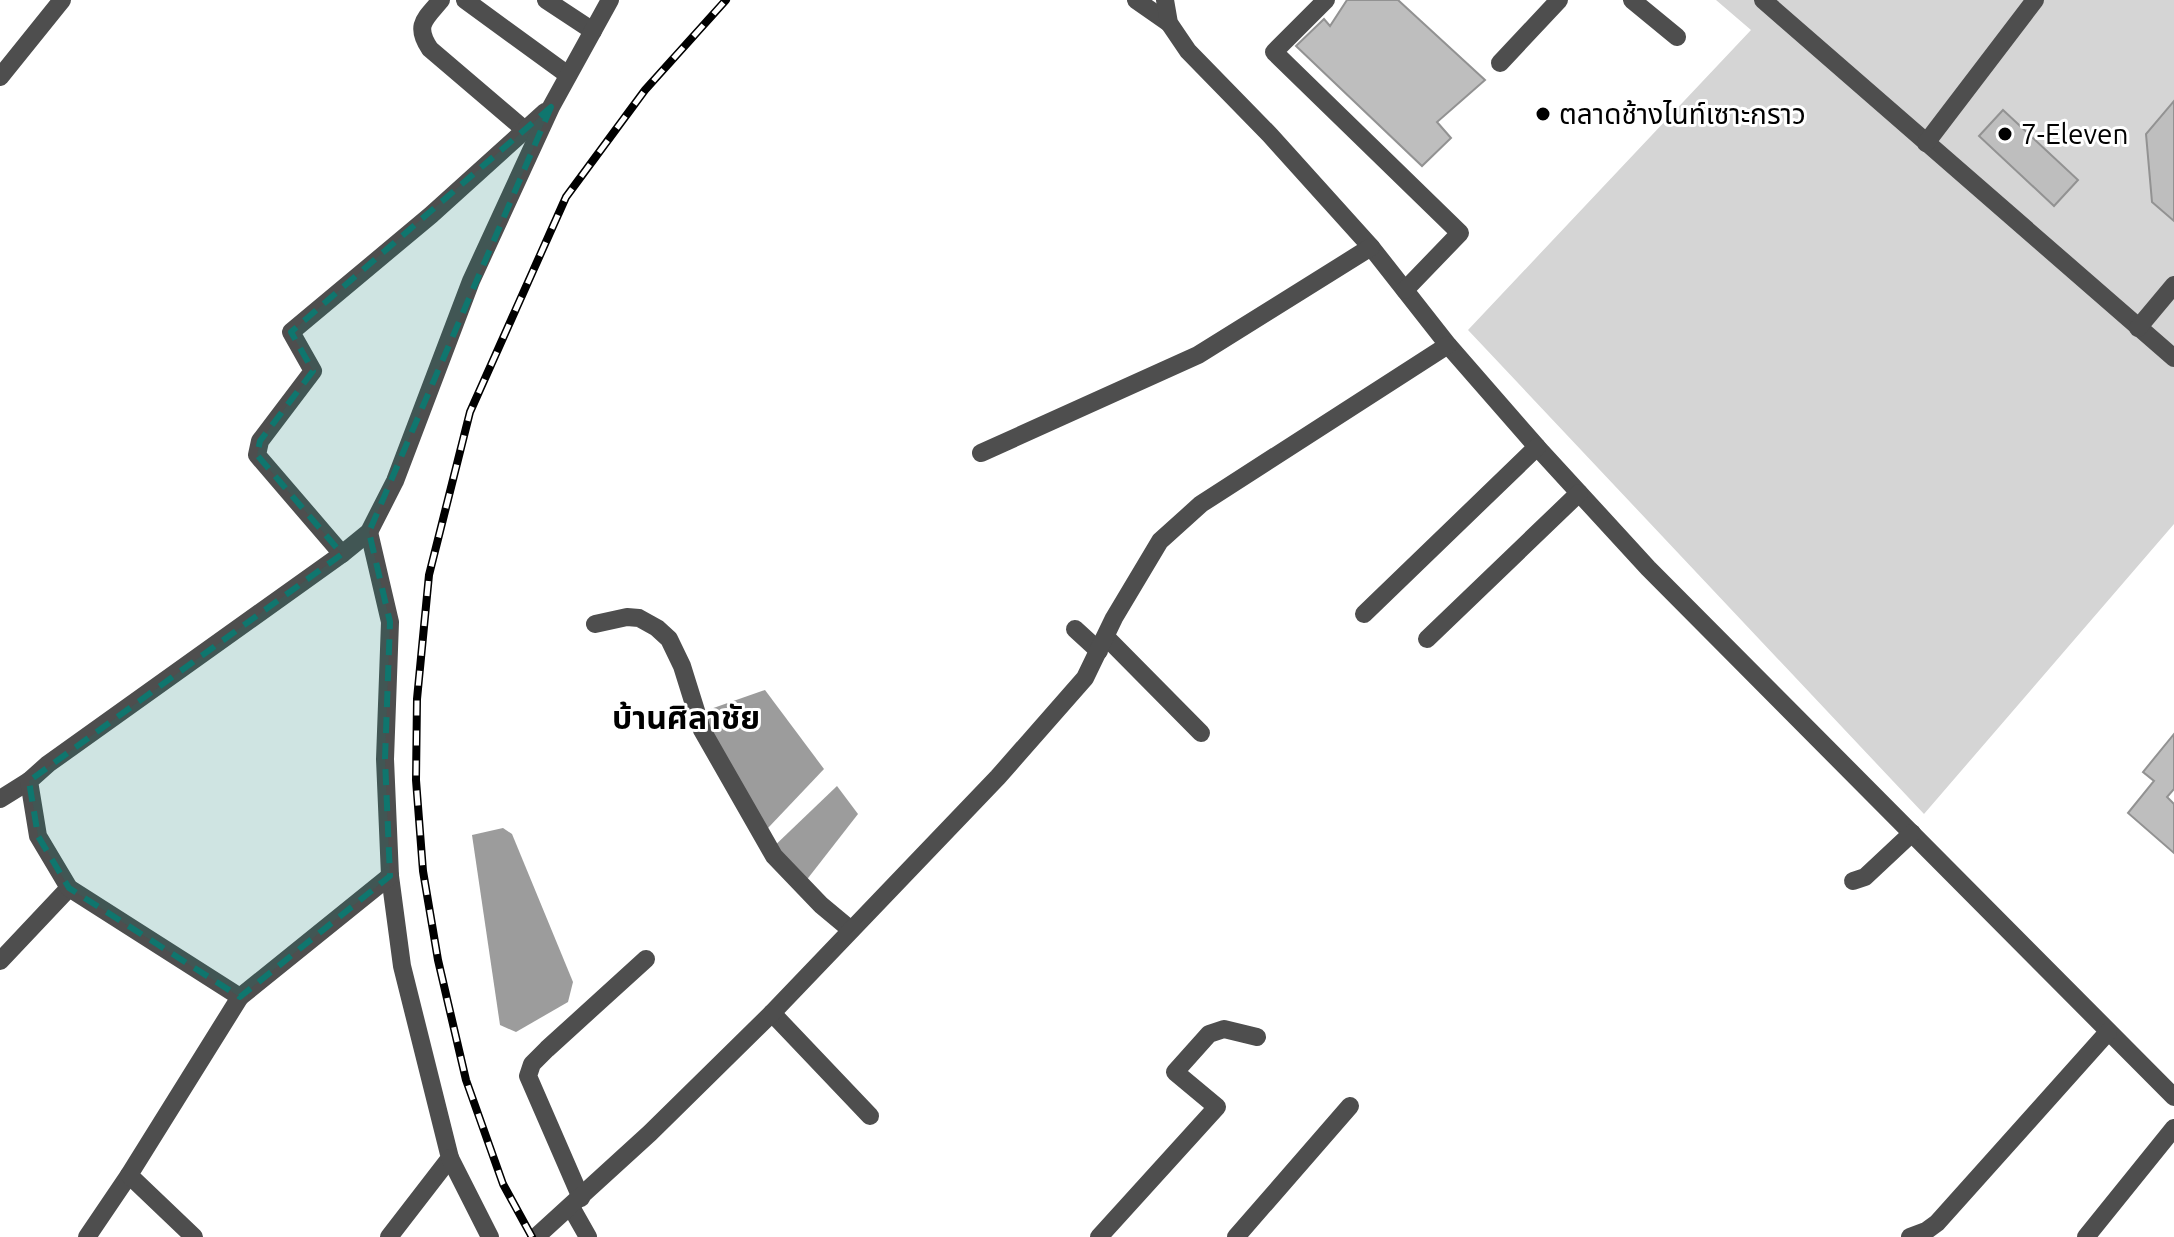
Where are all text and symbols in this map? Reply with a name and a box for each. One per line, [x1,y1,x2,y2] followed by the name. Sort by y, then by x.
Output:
[1559,98,1806,129] place label: ตลาดช้างไนท์เซาะกราว
[1534,105,1552,123] marker: ตลาดช้างไนท์เซาะกราว
[2021,118,2128,149] place label: 7-Eleven
[1996,125,2014,143] marker: 7-Eleven
[612,699,760,735] district label: บ้านศิลาชัย

